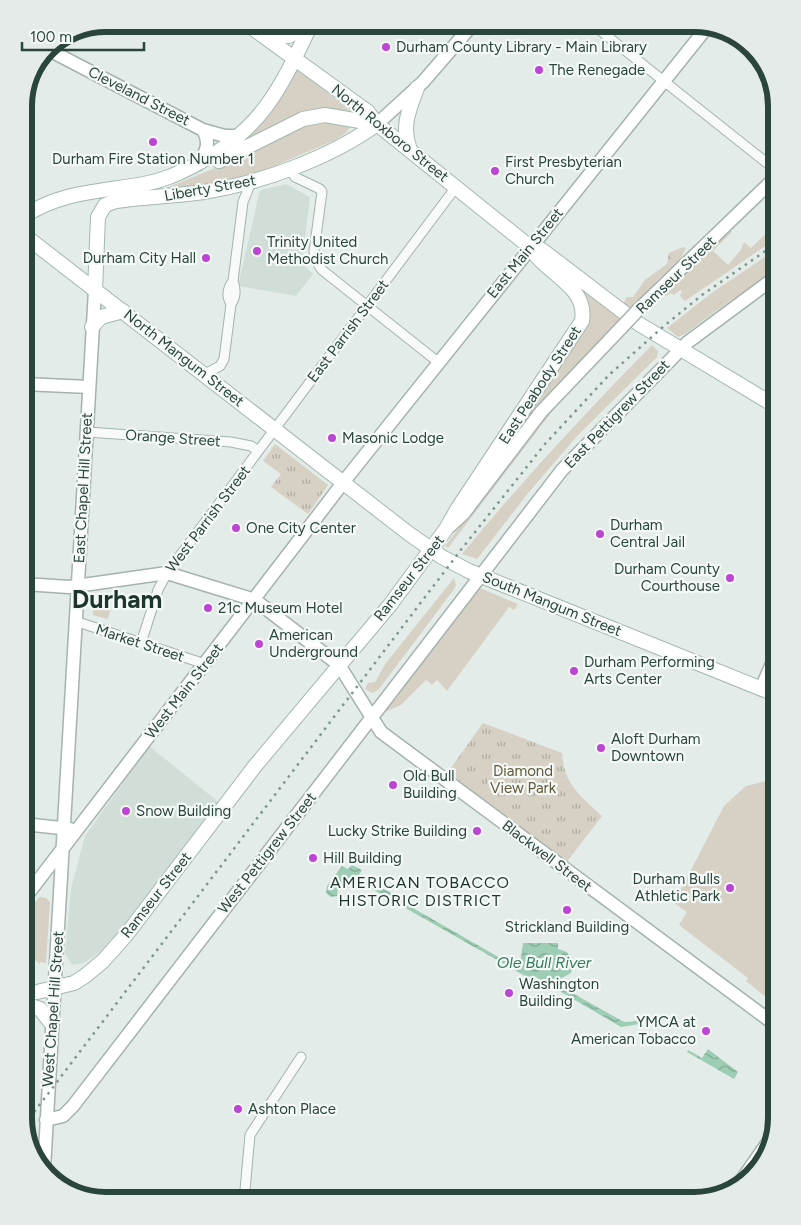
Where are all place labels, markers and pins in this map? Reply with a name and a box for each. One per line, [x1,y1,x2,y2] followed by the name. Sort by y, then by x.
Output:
[396,38,647,56] place label: Durham County Library - Main Library
[380,41,392,53] marker: Durham County Library - Main Library
[549,61,645,79] place label: The Renegade
[533,64,545,76] marker: The Renegade
[147,136,159,148] marker: Durham Fire Station Number 1
[52,150,254,168] place label: Durham Fire Station Number 1
[505,153,622,188] place label: First Presbyterian Church
[489,165,501,177] marker: First Presbyterian Church
[267,233,388,268] place label: Trinity United Methodist Church
[251,245,263,257] marker: Trinity United Methodist Church
[83,249,196,267] place label: Durham City Hall
[200,252,212,264] marker: Durham City Hall
[342,429,444,447] place label: Masonic Lodge
[326,432,338,444] marker: Masonic Lodge
[610,516,685,551] place label: Durham Central Jail
[246,519,356,537] place label: One City Center
[230,522,242,534] marker: One City Center
[594,528,606,540] marker: Durham Central Jail
[614,560,720,595] place label: Durham County Courthouse
[724,572,736,584] marker: Durham County Courthouse
[218,599,343,617] place label: 21c Museum Hotel
[202,602,214,614] marker: 21c Museum Hotel
[269,626,358,661] place label: American Underground
[253,638,265,650] marker: American Underground
[584,653,715,688] place label: Durham Performing Arts Center
[568,665,580,677] marker: Durham Performing Arts Center
[611,730,701,765] place label: Aloft Durham Downtown
[595,742,607,754] marker: Aloft Durham Downtown
[403,767,457,802] place label: Old Bull Building
[387,779,399,791] marker: Old Bull Building
[136,802,231,820] place label: Snow Building
[120,805,132,817] marker: Snow Building
[328,822,467,840] place label: Lucky Strike Building
[471,825,483,837] marker: Lucky Strike Building
[323,849,402,867] place label: Hill Building
[307,852,319,864] marker: Hill Building
[633,870,721,905] place label: Durham Bulls Athletic Park
[724,882,736,894] marker: Durham Bulls Athletic Park
[561,904,573,916] marker: Strickland Building
[505,918,629,936] place label: Strickland Building
[519,975,599,1010] place label: Washington Building
[503,987,515,999] marker: Washington Building
[571,1013,696,1048] place label: YMCA at American Tobacco
[700,1025,712,1037] marker: YMCA at American Tobacco
[248,1100,336,1118] place label: Ashton Place
[232,1103,244,1115] marker: Ashton Place

